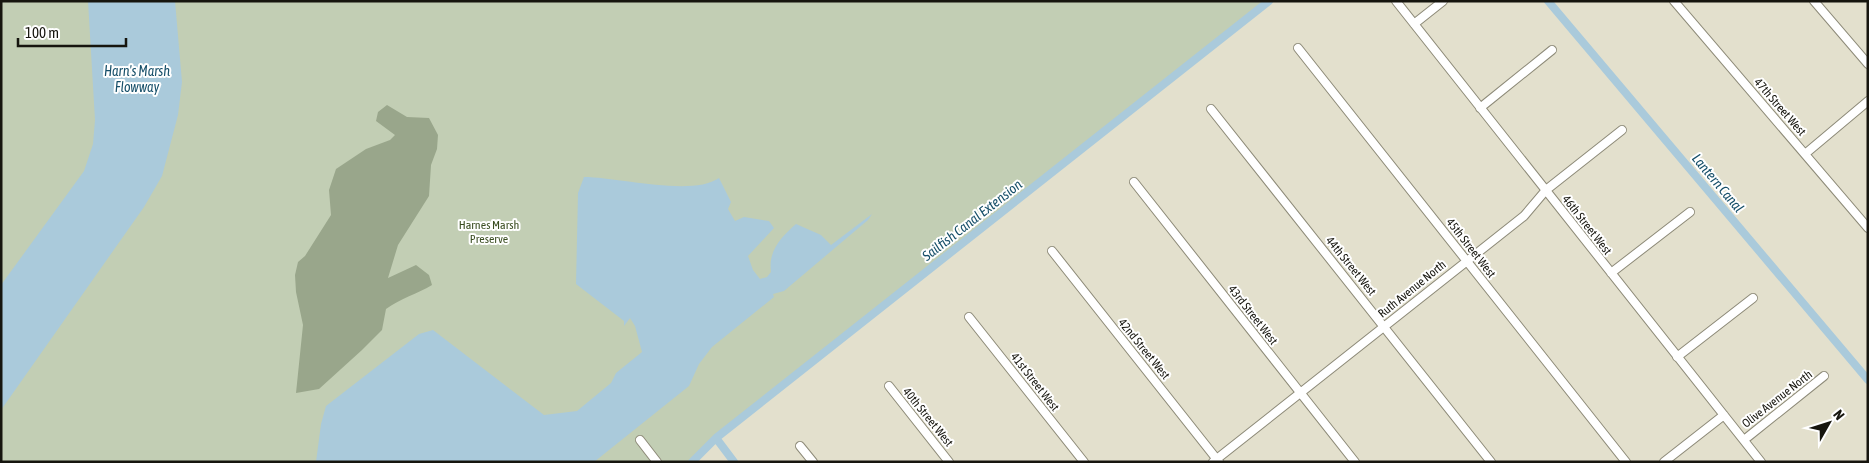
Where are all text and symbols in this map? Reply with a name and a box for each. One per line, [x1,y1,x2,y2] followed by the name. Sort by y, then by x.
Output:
[18,15,125,47] scale bar
[25,24,59,41] text: 100 m
[104,63,170,95] water label: Harn's Marsh Flowway
[1751,75,1809,139] street label: 47th Street West
[1689,150,1747,216] water label: Lantern Canal
[918,176,1025,264] water label: Sailfish Canal Extension
[1559,192,1615,258] street label: 46th Street West
[1443,215,1499,281] street label: 45th Street West
[459,218,519,246] park label: Harnes Marsh Preserve
[1323,234,1379,299] street label: 44th Street West
[1375,257,1449,321] street label: Ruth Avenue North
[1225,282,1281,348] street label: 43rd Street West
[1115,316,1173,383] street label: 42nd Street West
[1008,350,1062,414] street label: 41st Street West
[1739,367,1815,431] street label: Olive Avenue North
[900,385,956,450] street label: 40th Street West
[1804,398,1854,448] north arrow
[1830,407,1848,423] text: N

